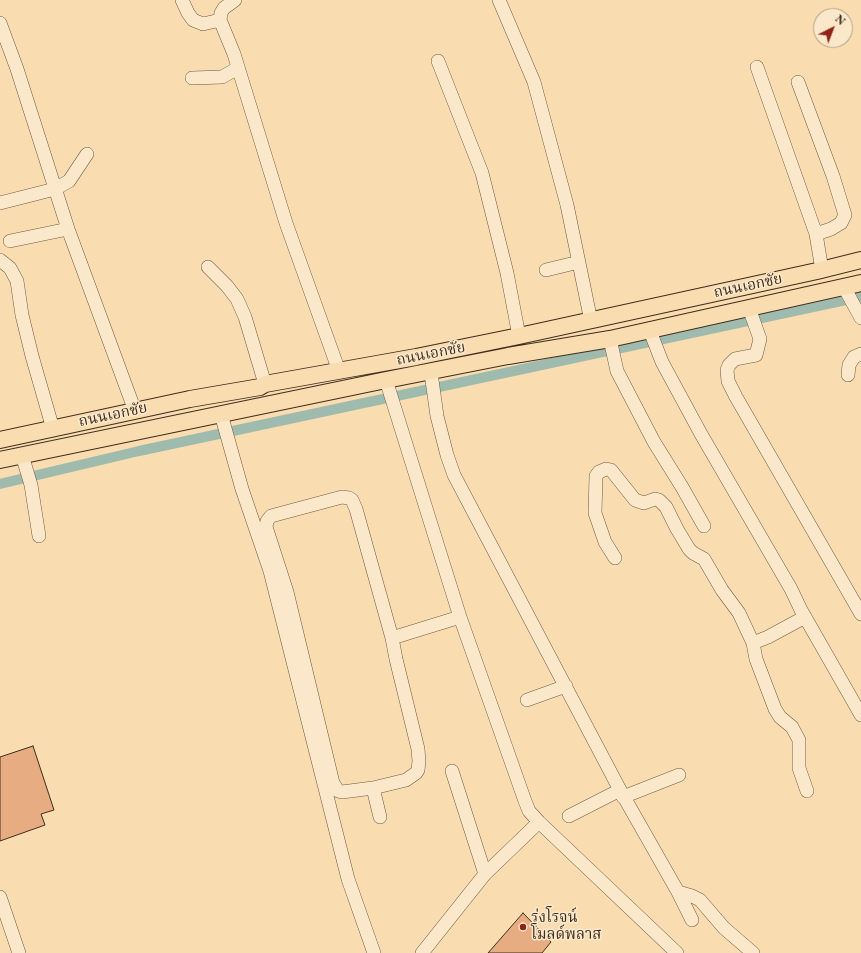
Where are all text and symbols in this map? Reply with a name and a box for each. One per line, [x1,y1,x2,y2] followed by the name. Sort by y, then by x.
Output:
[813,8,853,48] north arrow
[832,12,848,28] text: N
[712,270,784,302] street label: ถนนเอกชัย
[395,339,467,369] street label: ถนนเอกชัย
[77,399,149,431] street label: ถนนเอกชัย
[531,909,601,944] place label: รุ่งโรจน์ โมลด์พลาส
[518,922,528,932] marker: รุ่งโรจน์ โมลด์พลาส

